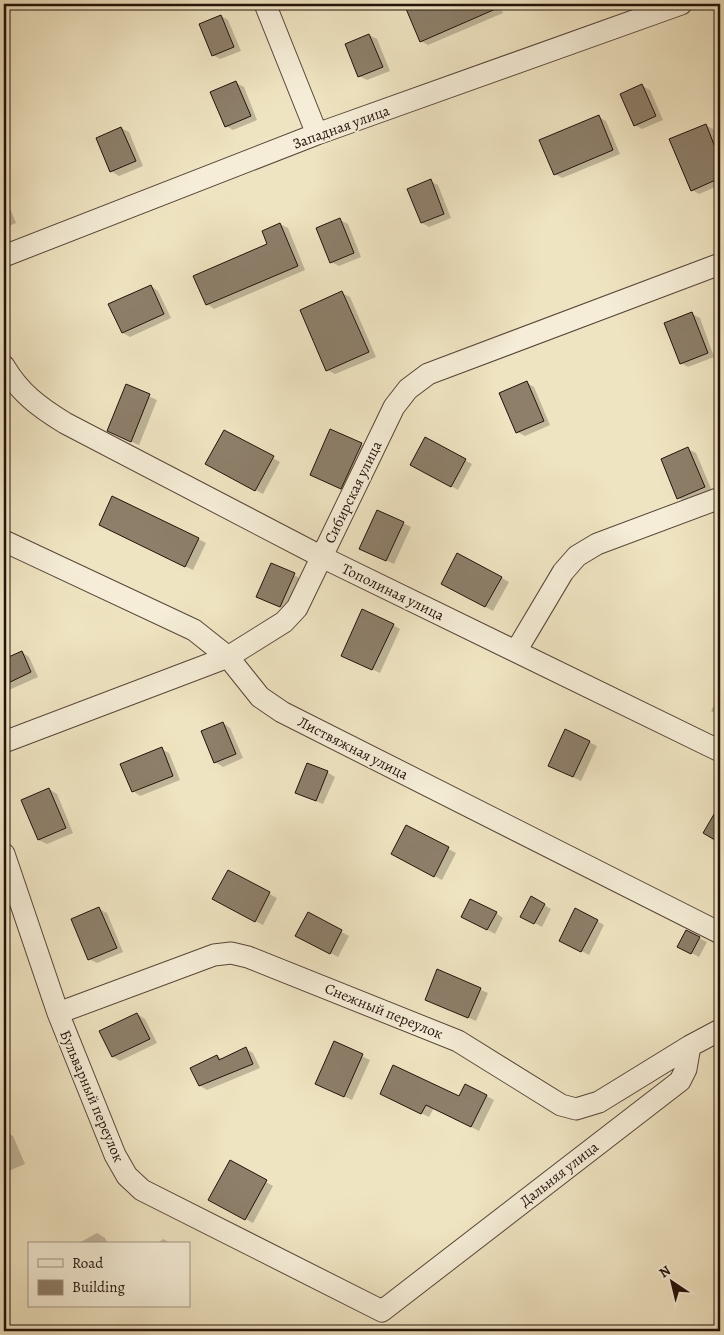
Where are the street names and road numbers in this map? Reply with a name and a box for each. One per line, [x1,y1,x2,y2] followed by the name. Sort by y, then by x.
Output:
[290,100,392,154] street label: Западная улица
[319,437,387,547] street label: Сибирская улица
[339,559,448,625] street label: Тополиная улица
[294,712,412,784] street label: Листвяжная улица
[322,978,446,1044] street label: Снежный переулок
[55,1027,129,1165] street label: Бульварный переулок
[515,1137,603,1211] street label: Дальняя улица

